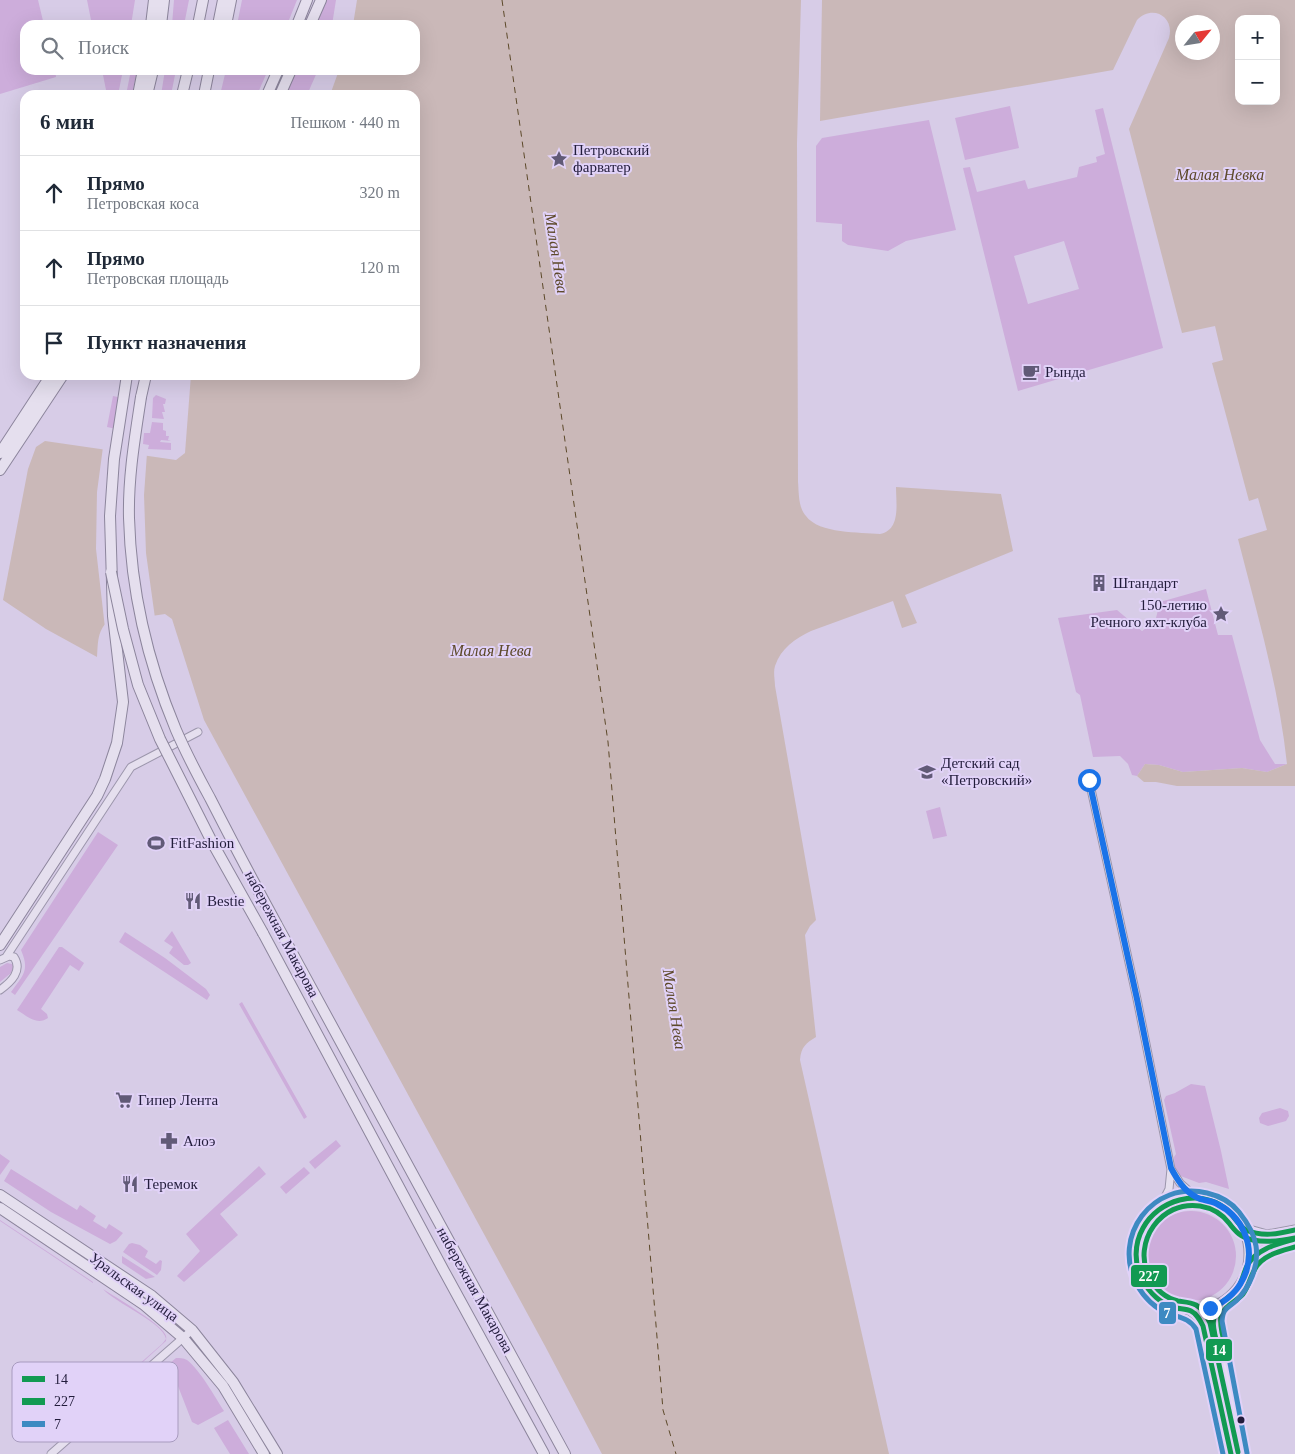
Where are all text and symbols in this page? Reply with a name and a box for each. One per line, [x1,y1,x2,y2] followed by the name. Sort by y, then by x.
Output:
[1175,15,1220,60] north arrow
[1235,15,1280,105] map controls
[1235,15,1280,60] button: +
[20,20,420,75] search box
[38,34,66,62] icon: search
[78,37,129,58] text: Поиск
[1235,60,1280,105] button: −
[40,110,94,134] text: 6 мин
[290,114,400,131] text: Пешком · 440 m
[573,142,649,175] place label: Петровский фарватер
[549,149,569,169] place icon: Петровский фарватер
[1175,166,1264,183] water label: Малая Невка
[87,173,145,194] text: Прямо
[40,179,68,207] icon: ahead
[360,184,400,201] text: 320 m
[87,195,199,212] text: Петровская коса
[542,211,571,295] water label: Малая Нева
[87,248,145,269] text: Прямо
[40,254,68,282] icon: ahead
[360,259,400,276] text: 120 m
[87,270,229,287] text: Петровская площадь
[40,329,68,357] icon: arrive
[87,332,246,353] text: Пункт назначения
[1021,362,1041,382] cafe icon: Рында
[1045,364,1086,380] place label: Рында
[1089,573,1109,593] building icon: Штандарт
[1113,575,1178,591] place label: Штандарт
[1091,597,1207,630] place label: 150-летию Речного яхт-клуба
[1211,604,1231,624] place icon: 150-летию Речного яхт-клуба
[449,642,532,659] water label: Малая Нева
[941,755,1032,788] place label: Детский сад «Петровский»
[917,762,937,782] school or university icon: Детский сад «Петровский»
[1078,769,1101,792] route start
[146,833,166,853] sports icon: FitFashion
[170,835,235,851] place label: FitFashion
[242,868,322,1000] street label: набережная Макарова
[183,891,203,911] restaurant icon: Bestie
[207,893,245,909] place label: Bestie
[660,967,689,1051] water label: Малая Нева
[114,1090,134,1110] supermarket icon: Гипер Лента
[138,1092,219,1108] place label: Гипер Лента
[159,1131,179,1151] pharmacy icon: Алоэ
[183,1133,215,1149] place label: Алоэ
[120,1174,140,1194] restaurant icon: Теремок
[144,1176,198,1192] place label: Теремок
[434,1225,516,1356] street label: набережная Макарова
[86,1249,182,1325] street label: Уральская улица
[1130,1264,1168,1288] line badge: 227
[1139,1269,1160,1284] text: 227
[1199,1297,1222,1320] route end
[1158,1301,1177,1325] line badge: 7
[1164,1306,1171,1321] text: 7
[1205,1338,1233,1362] line badge: 14
[1212,1343,1226,1358] text: 14
[12,1362,178,1442] legend
[54,1372,68,1387] text: 14
[54,1394,75,1409] text: 227
[1236,1415,1246,1425] unlabelled marker
[54,1417,61,1432] text: 7

